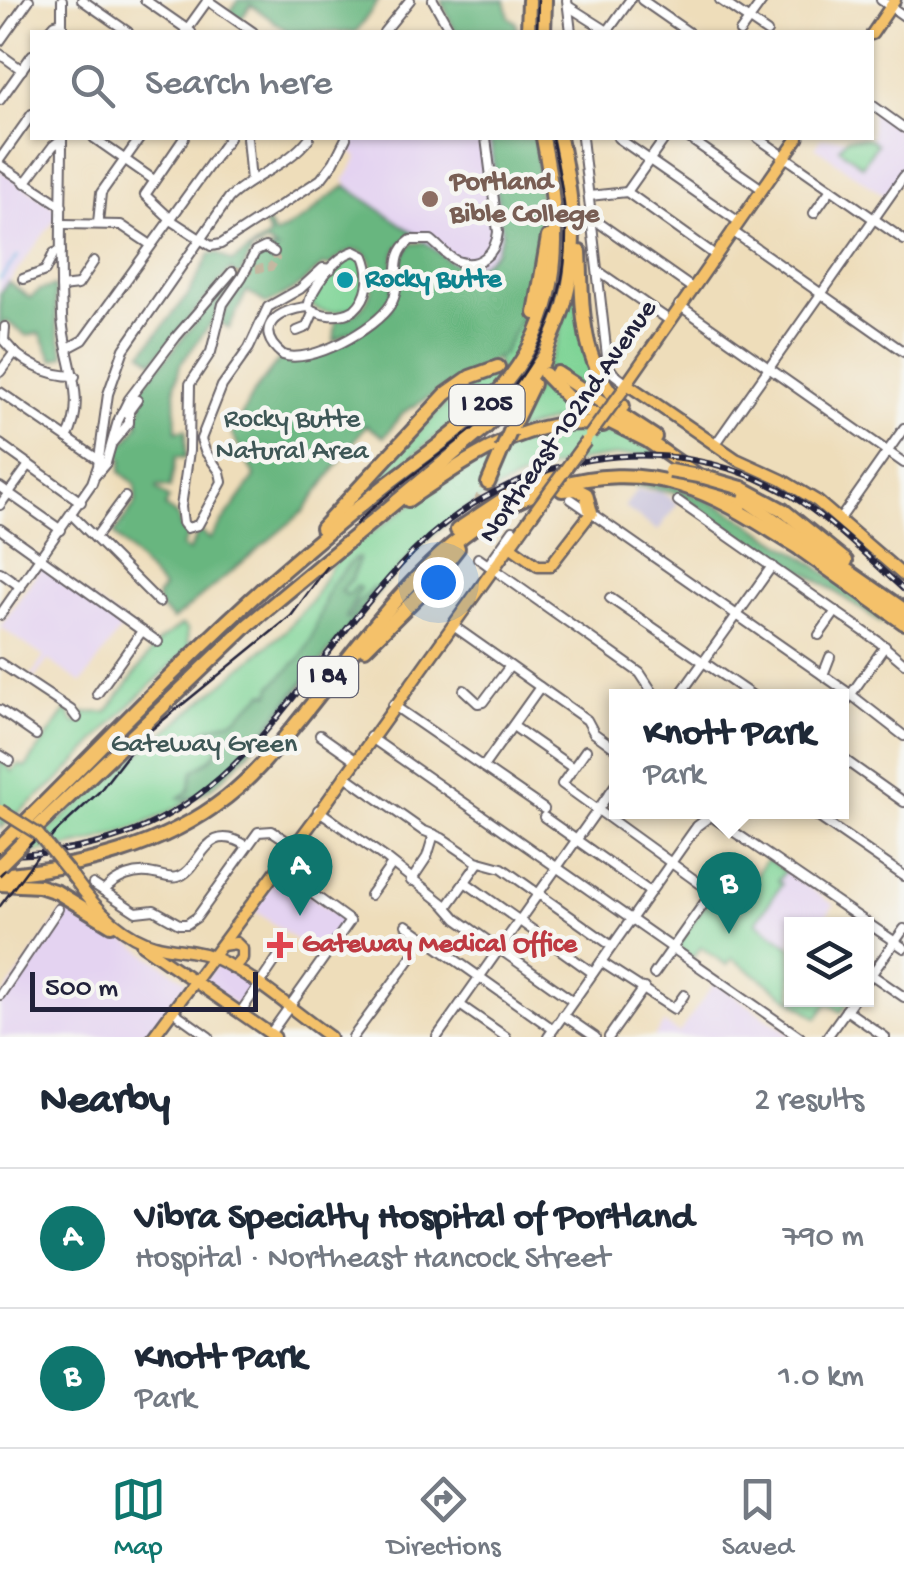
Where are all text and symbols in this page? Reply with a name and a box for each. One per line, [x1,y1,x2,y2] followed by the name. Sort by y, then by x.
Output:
[30,30,874,140] search box
[65,58,120,113] icon: search
[145,63,332,107] text: Search here
[448,167,601,232] place label: Portland Bible College
[419,188,441,210] marker: Portland Bible College
[364,264,503,297] place label: Rocky Butte
[334,269,356,291] marker: Rocky Butte
[473,294,666,550] street label: Northeast 102nd Avenue
[450,385,524,425] road number: I 205
[215,404,370,469] park label: Rocky Butte Natural Area
[413,557,464,608] your location
[298,657,358,697] road number: I 84
[609,689,849,819] popup
[643,713,815,757] text: Knott Park
[111,729,298,762] park label: Gateway Green
[643,757,704,795] text: Park
[268,834,332,916] pin: A
[696,852,762,934] pin: B
[784,917,874,1007] map controls
[784,917,874,1007] button: layers
[302,929,579,962] place label: Gateway Medical Office
[267,932,293,958] marker: Gateway Medical Office
[30,967,258,1011] scale bar
[45,973,118,1006] text: 500 m
[40,1078,170,1127] text: Nearby
[754,1083,864,1121] text: 2 results
[135,1197,694,1241] text: Vibra Specialty Hospital of Portland
[63,1219,82,1257] text: A
[783,1219,864,1257] text: 790 m
[135,1241,610,1279] text: Hospital · Northeast Hancock Street
[135,1337,306,1381] text: Knott Park
[64,1359,81,1397] text: B
[778,1359,864,1397] text: 1.0 km
[135,1381,196,1419] text: Park
[111,1472,166,1565] tab: Map
[387,1472,501,1565] tab: Directions
[722,1472,793,1565] tab: Saved

